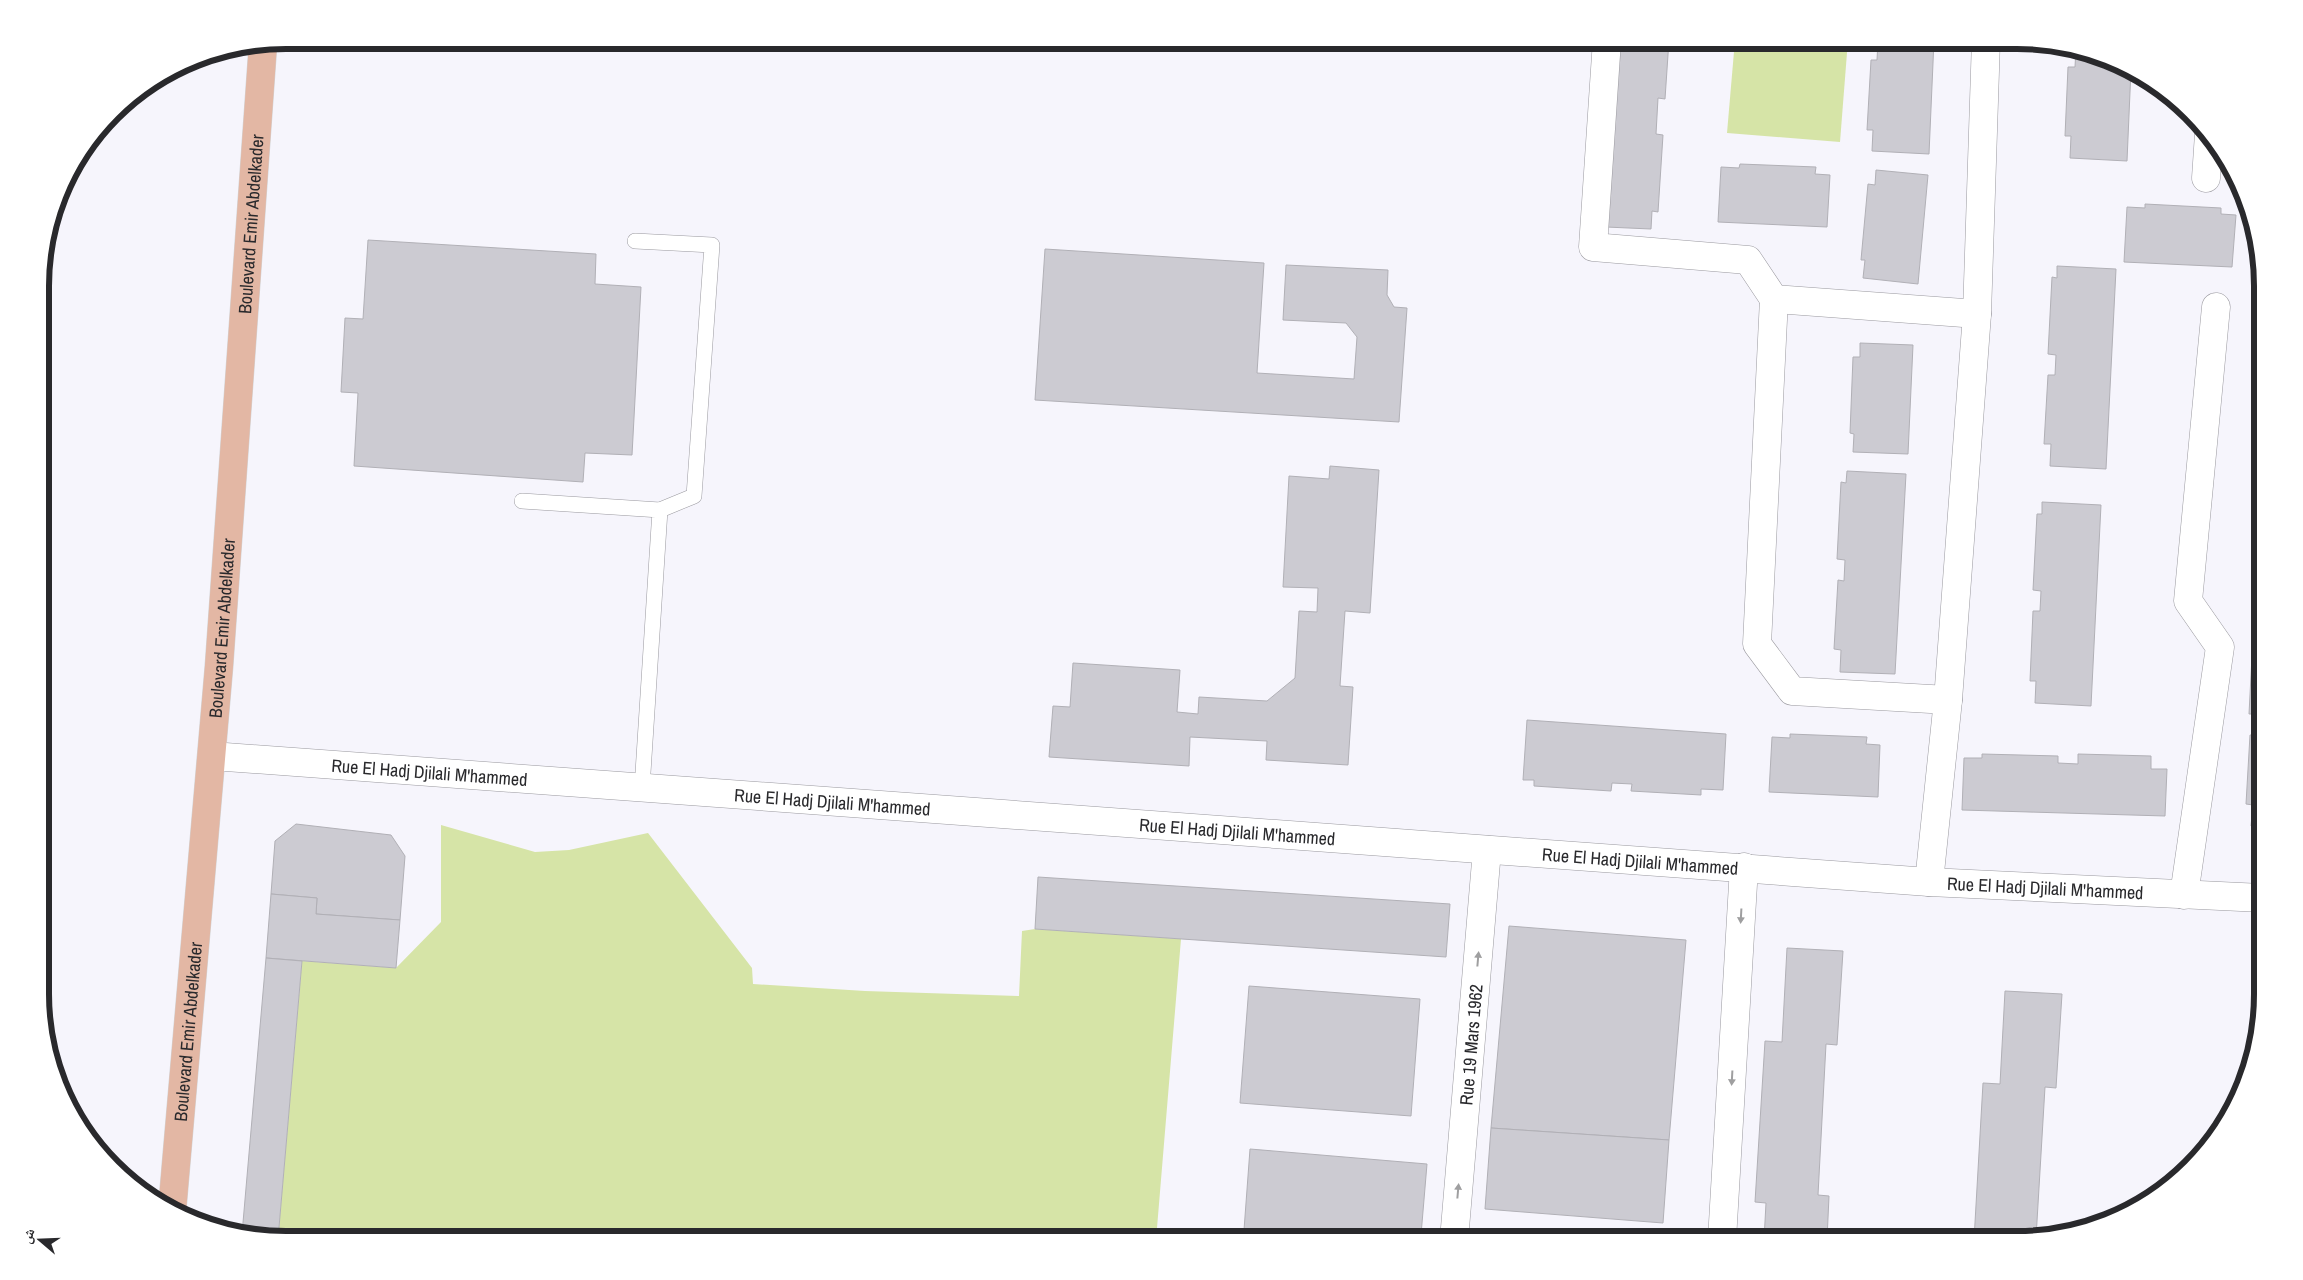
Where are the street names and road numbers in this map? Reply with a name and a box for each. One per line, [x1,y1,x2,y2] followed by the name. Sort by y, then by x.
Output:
[231,133,269,315] street label: Boulevard Emir Abdelkader
[202,537,241,719] street label: Boulevard Emir Abdelkader
[330,752,528,792] street label: Rue El Hadj Djilali M'hammed
[733,782,931,821] street label: Rue El Hadj Djilali M'hammed
[1138,812,1336,851] street label: Rue El Hadj Djilali M'hammed
[1541,841,1739,880] street label: Rue El Hadj Djilali M'hammed
[1946,870,2144,905] street label: Rue El Hadj Djilali M'hammed
[167,941,208,1122] street label: Boulevard Emir Abdelkader
[1453,983,1488,1106] street label: Rue 19 Mars 1962

